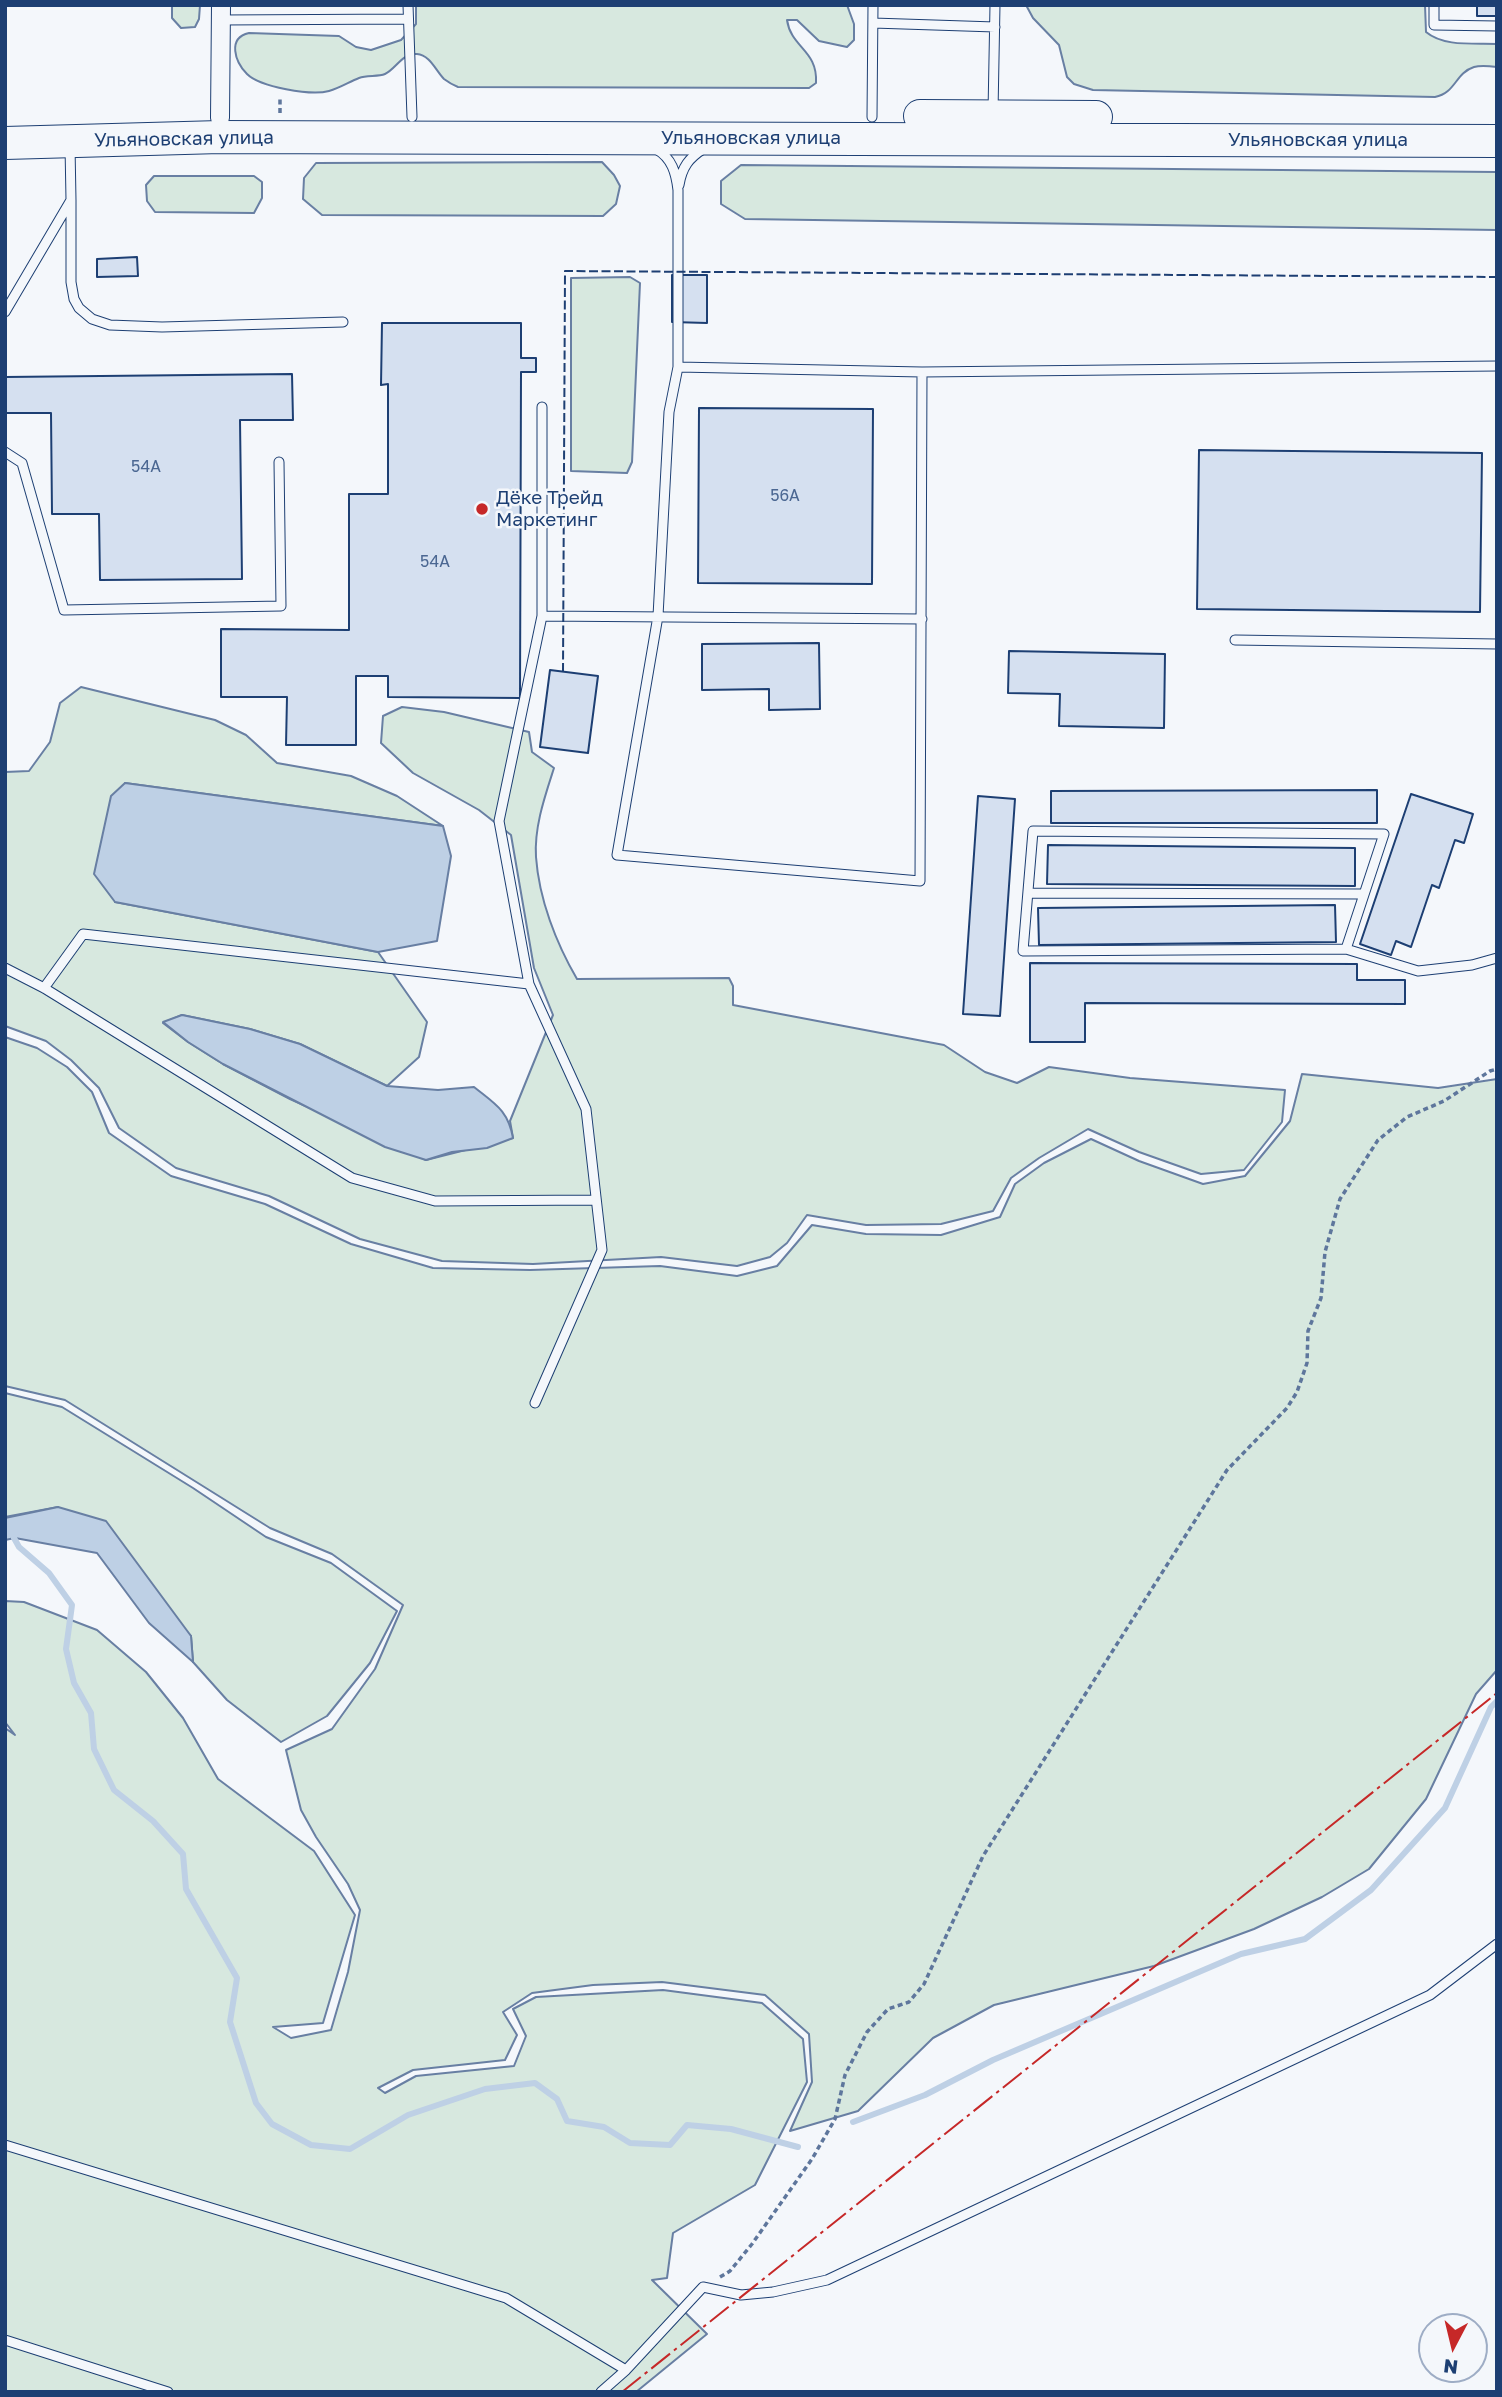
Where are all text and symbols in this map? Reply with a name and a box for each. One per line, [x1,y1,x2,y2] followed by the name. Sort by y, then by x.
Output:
[94,126,274,152] street label: Ульяновская улица
[661,127,841,149] street label: Ульяновская улица
[1228,129,1408,151] street label: Ульяновская улица
[131,457,161,477] house number: 54А
[770,486,800,506] house number: 56А
[496,487,603,531] place label: Дёке Трейд Маркетинг
[474,501,490,517] marker: Дёке Трейд Маркетинг
[420,552,450,572] house number: 54А
[1418,2313,1488,2383] north arrow
[1442,2355,1459,2380] text: N

